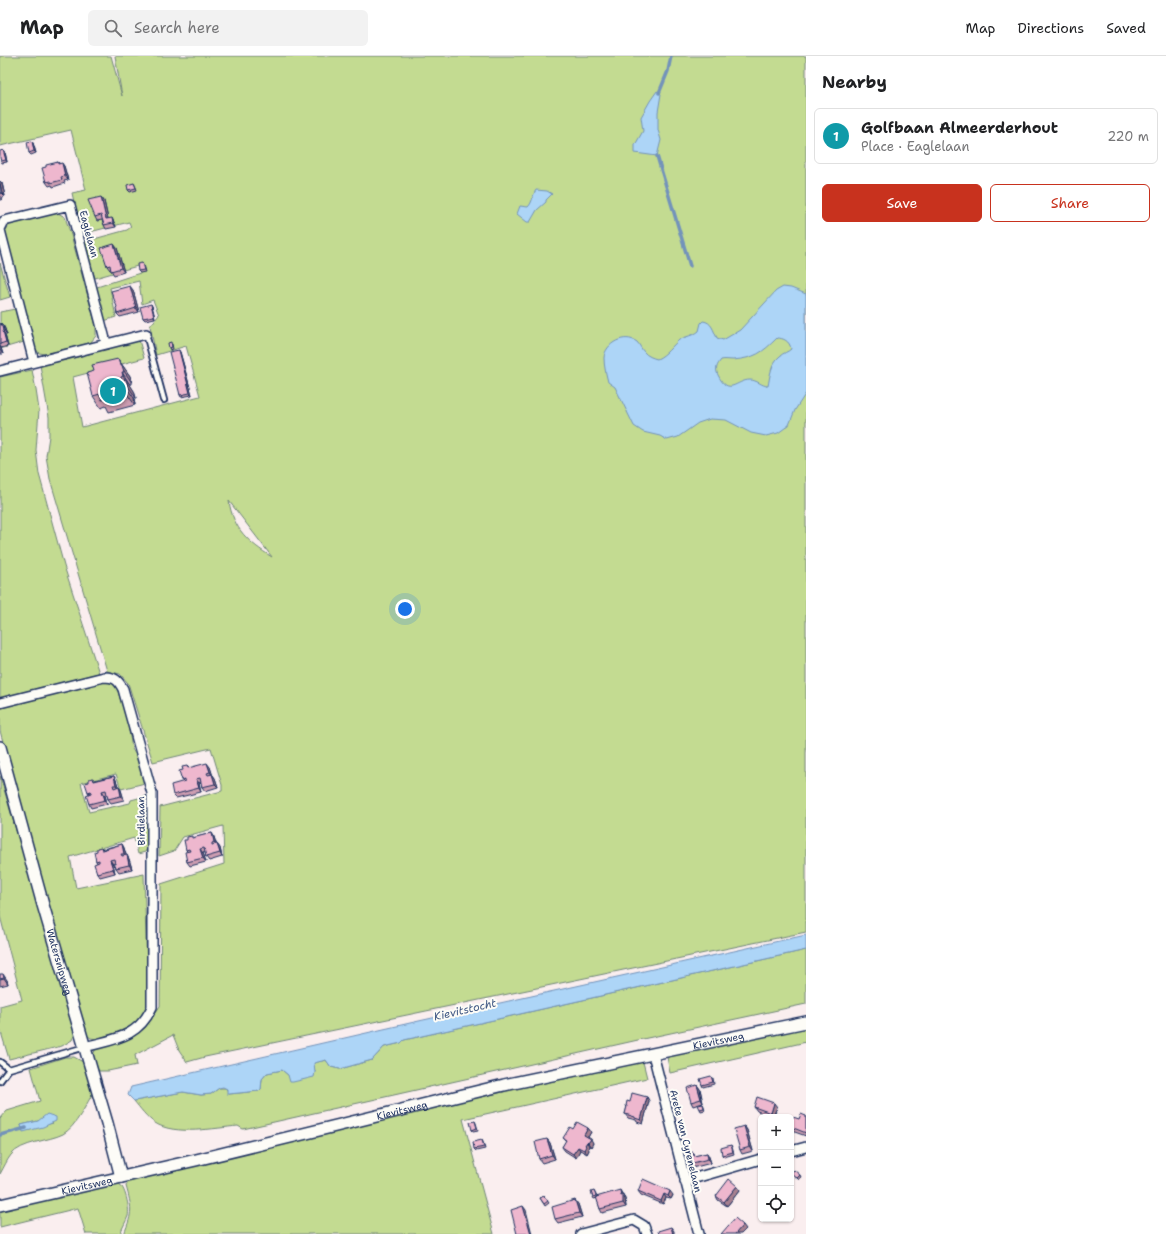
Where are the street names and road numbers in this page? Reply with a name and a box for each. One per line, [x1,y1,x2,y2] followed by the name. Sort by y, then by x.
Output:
[76,209,102,259] street label: Eaglelaan
[134,796,148,846] street label: Birdielaan
[44,927,76,997] street label: Watersnipweg
[692,1029,745,1052] street label: Kievitsweg
[667,1088,705,1194] street label: Arete van Cyrenelaan
[375,1097,429,1122] street label: Kievitsweg
[60,1173,114,1197] street label: Kievitsweg

